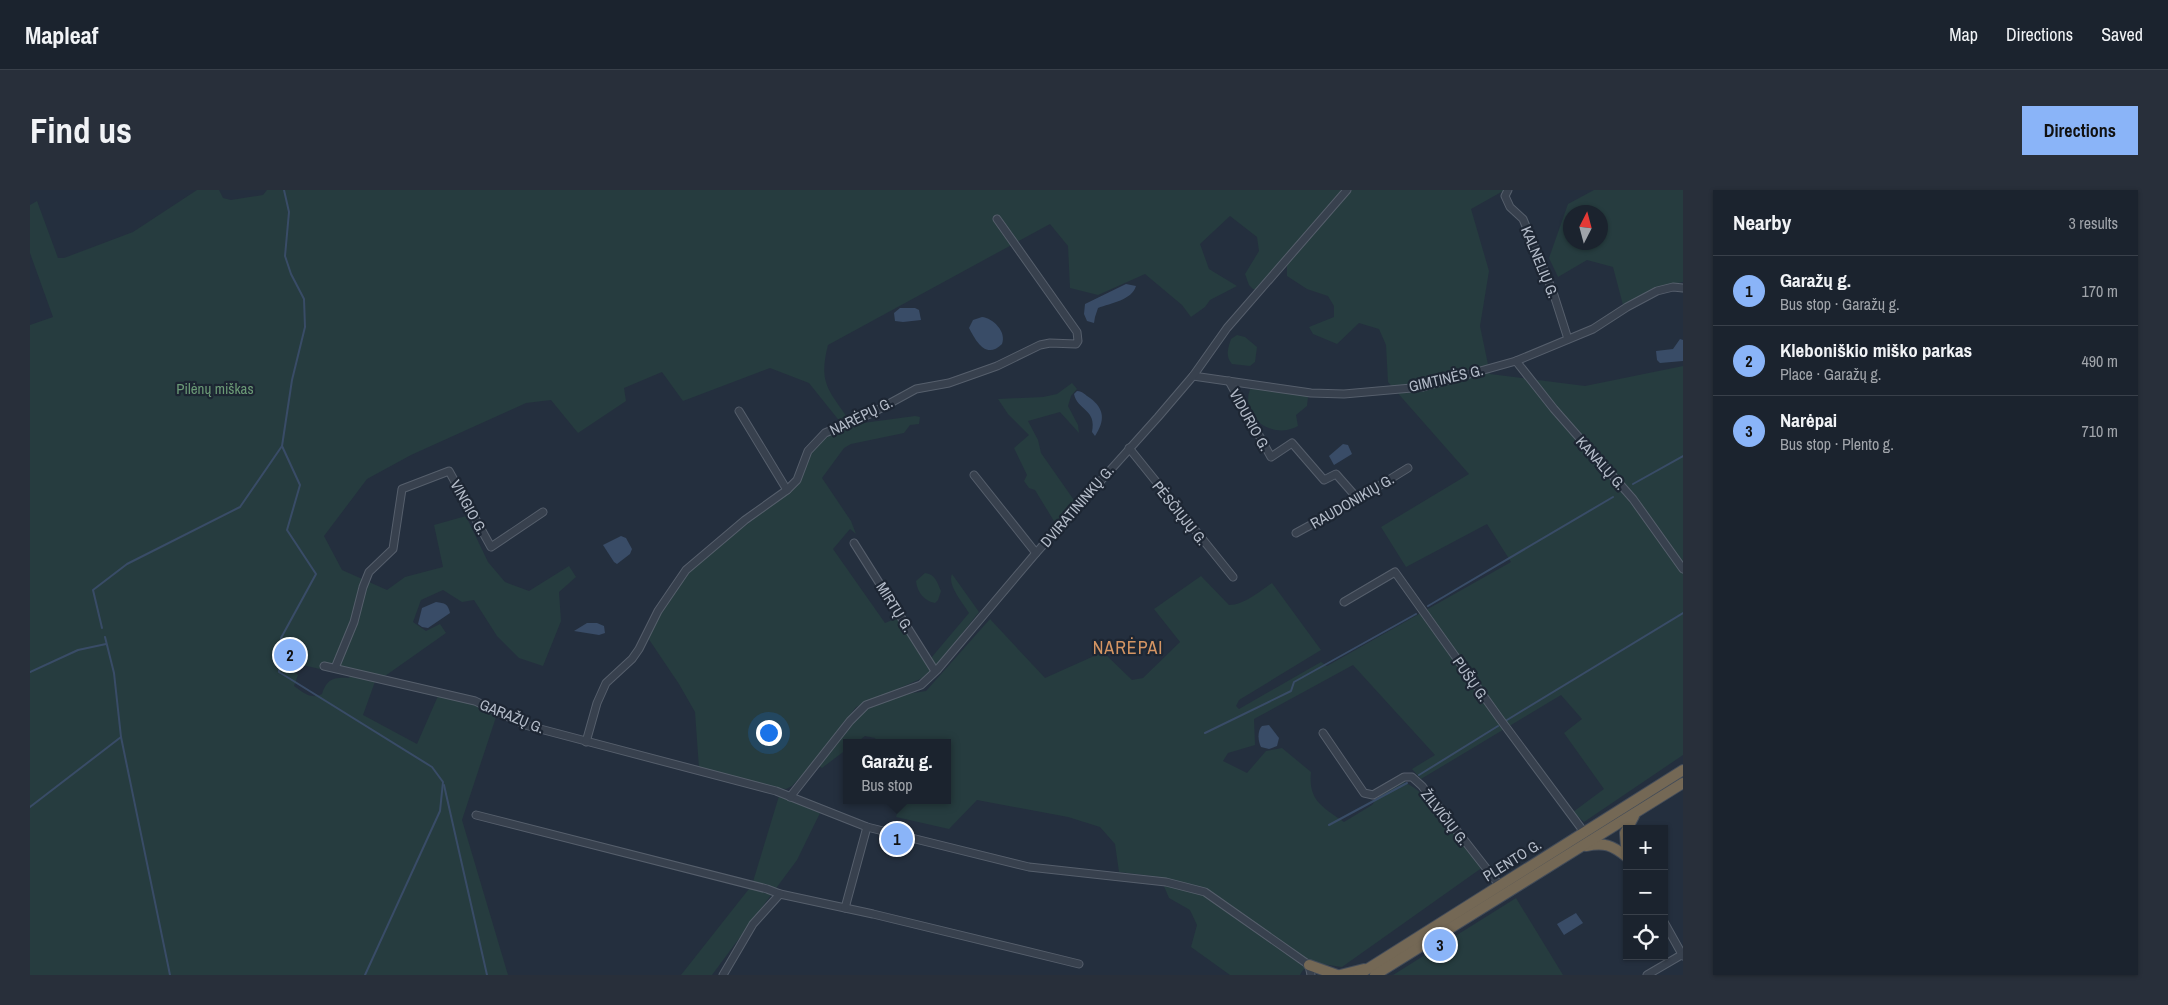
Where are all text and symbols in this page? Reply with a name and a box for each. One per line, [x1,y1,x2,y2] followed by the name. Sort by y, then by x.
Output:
[25,19,98,51] text: Mapleaf
[1949,22,1978,47] text: Map
[2006,22,2073,47] text: Directions
[2101,22,2143,47] text: Saved
[2022,106,2138,155] button: Directions
[30,107,132,154] text: Find us
[1563,205,1608,250] north arrow
[1733,208,1791,237] text: Nearby
[2068,212,2118,234] text: 3 results
[1516,223,1564,301] street label: KALNELIŲ G.
[1780,267,1851,293] text: Garažų g.
[1745,280,1753,302] text: 1
[2082,280,2118,302] text: 170 m
[1780,293,1900,315] text: Bus stop · Garažų g.
[1780,337,1972,363] text: Kleboniškio miško parkas
[1745,350,1753,372] text: 2
[2082,350,2118,372] text: 490 m
[1407,359,1485,397] street label: GIMTINĖS G.
[1780,363,1881,385] text: Place · Garažų g.
[176,378,254,399] park label: Pilėnų miškas
[1224,385,1276,455] street label: VIDURIO G.
[826,392,896,440] street label: NARĖPŲ G.
[1780,407,1837,433] text: Narėpai
[1745,420,1753,442] text: 3
[2082,420,2118,442] text: 710 m
[1571,432,1631,494] street label: KANALŲ G.
[1780,433,1894,455] text: Bus stop · Plento g.
[1036,461,1118,551] street label: DVIRATININKŲ G.
[1306,468,1398,534] street label: RAUDONIKIŲ G.
[445,476,493,538] street label: VINGIO G.
[1148,476,1212,550] street label: PĖSČIŲJŲ G.
[871,578,919,636] street label: MIRTŲ G.
[1093,635,1163,660] district label: NARĖPAI
[274,636,306,674] pin: 2
[1448,652,1494,706] street label: PUŠŲ G.
[477,694,547,738] street label: GARAŽŲ G.
[756,720,782,746] your location
[843,739,951,804] popup
[861,748,933,774] text: Garažų g.
[861,774,913,796] text: Bus stop
[1416,784,1474,850] street label: ŽILVIČIŲ G.
[881,820,913,858] pin: 1
[1623,825,1668,960] map controls
[1623,825,1668,870] button: +
[1479,834,1545,886] street label: PLENTO G.
[1623,870,1668,915] button: −
[1623,915,1668,960] button: locate
[1424,926,1456,964] pin: 3

